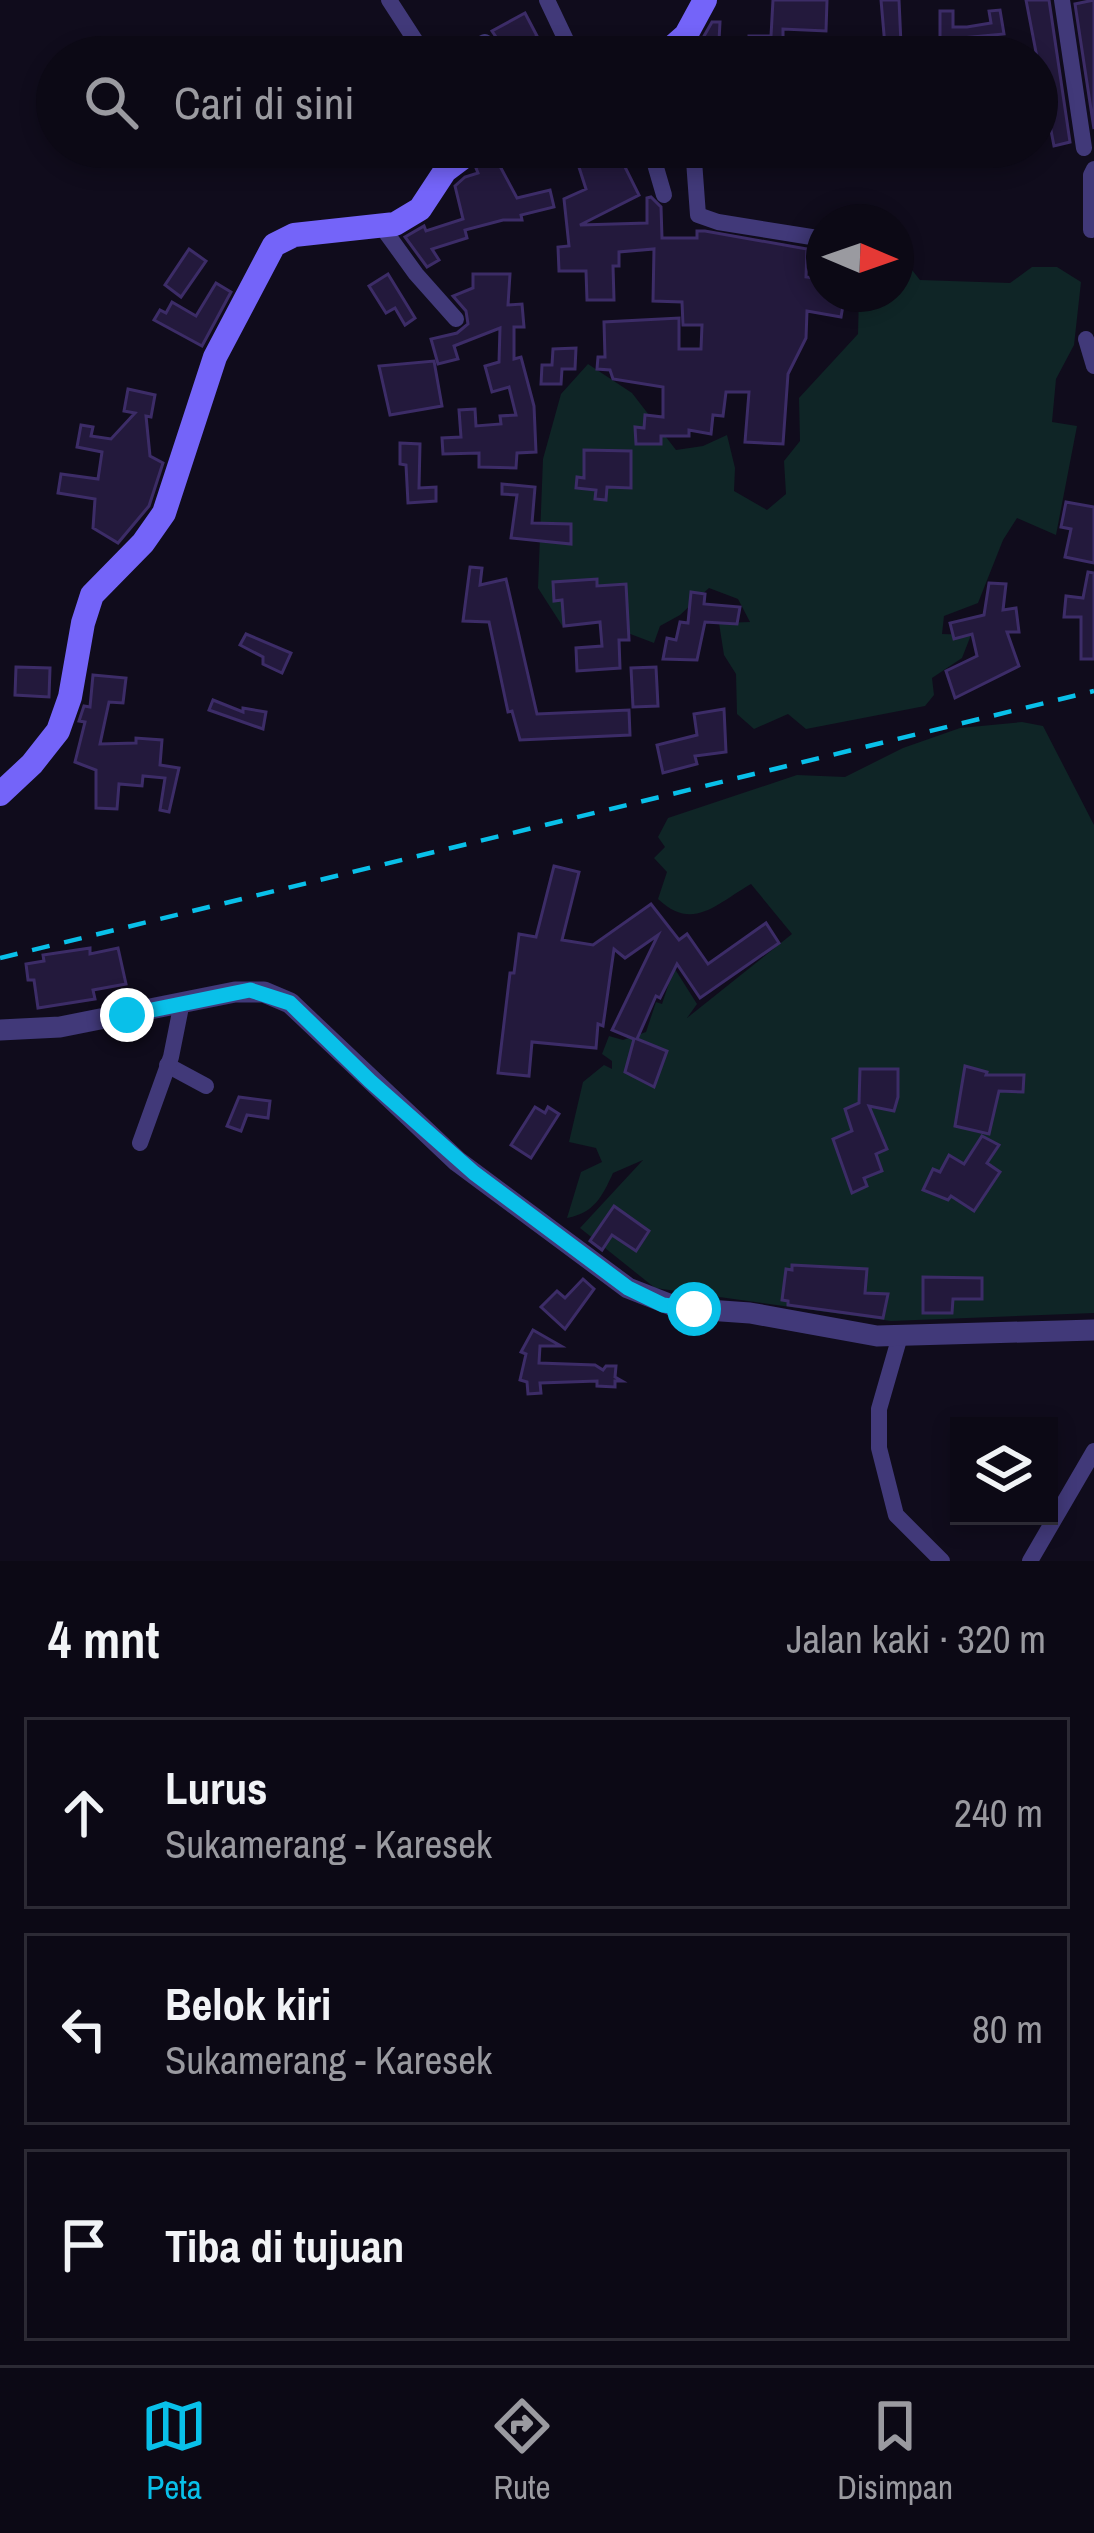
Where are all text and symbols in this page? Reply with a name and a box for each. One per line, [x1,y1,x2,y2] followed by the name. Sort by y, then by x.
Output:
[36,36,1058,168] search box
[78,69,144,135] icon: search
[174,72,355,133] text: Cari di sini
[806,204,914,312] north arrow
[100,988,154,1042] route end
[667,1282,721,1336] route start
[950,1417,1058,1525] map controls
[950,1417,1058,1525] button: layers
[48,1605,160,1674] text: 4 mnt
[786,1613,1046,1665] text: Jalan kaki · 320 m
[165,1757,268,1818] text: Lurus
[51,1780,117,1846] icon: ahead
[954,1787,1043,1839] text: 240 m
[165,1818,492,1870] text: Sukamerang - Karesek
[165,1973,331,2034] text: Belok kiri
[51,1996,117,2062] icon: left
[972,2003,1043,2055] text: 80 m
[165,2034,492,2086] text: Sukamerang - Karesek
[51,2212,117,2278] icon: arrive
[165,2215,404,2276] text: Tiba di tujuan
[141,2393,207,2509] tab: Peta
[489,2393,555,2509] tab: Rute
[837,2393,953,2509] tab: Disimpan

